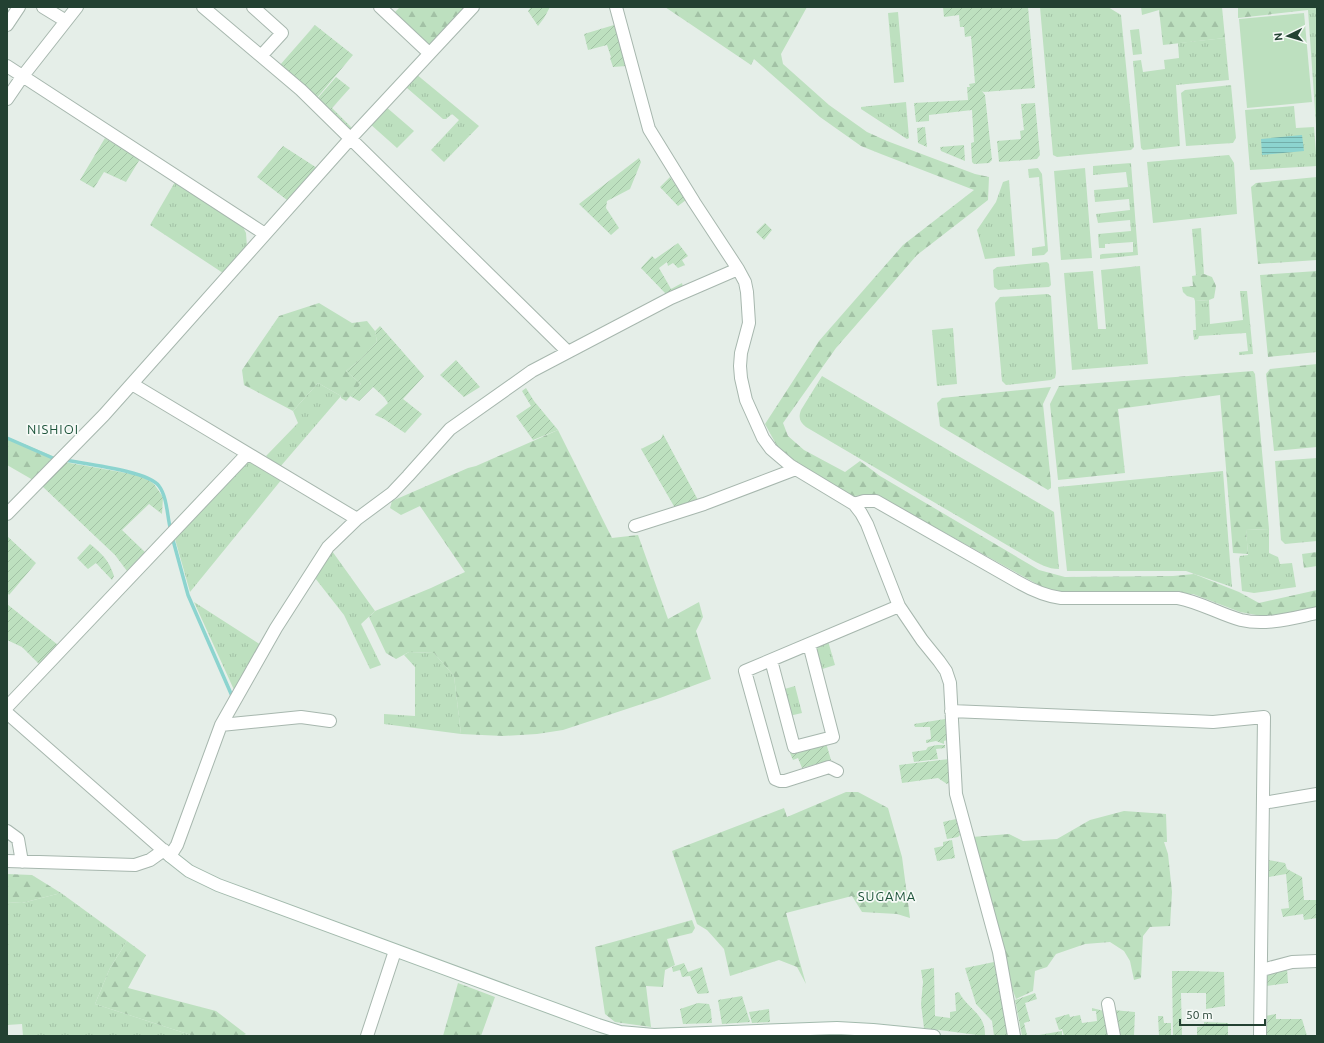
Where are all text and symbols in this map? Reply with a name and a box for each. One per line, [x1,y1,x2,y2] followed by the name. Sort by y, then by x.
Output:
[1268,16,1308,56] north arrow
[1272,32,1284,41] text: N
[27,422,79,436] district label: NISHIOI
[858,889,916,903] district label: SUGAMA
[1180,1001,1265,1027] scale bar
[1186,1008,1213,1021] text: 50 m

